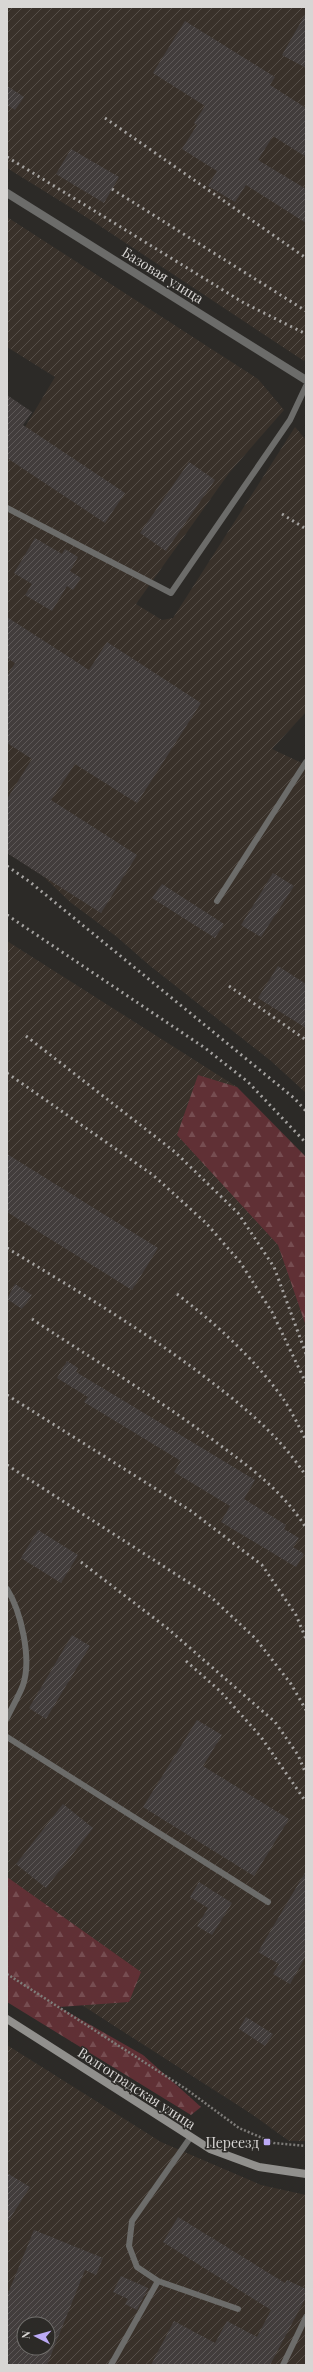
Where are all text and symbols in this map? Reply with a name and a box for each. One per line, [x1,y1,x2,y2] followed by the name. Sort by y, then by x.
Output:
[119,242,207,308] street label: Базовая улица
[74,2043,200,2133] street label: Волгоградская улица
[205,2133,260,2152] place label: Переезд
[262,2137,272,2147] marker: Переезд
[16,2316,56,2356] north arrow
[18,2330,33,2340] text: N

